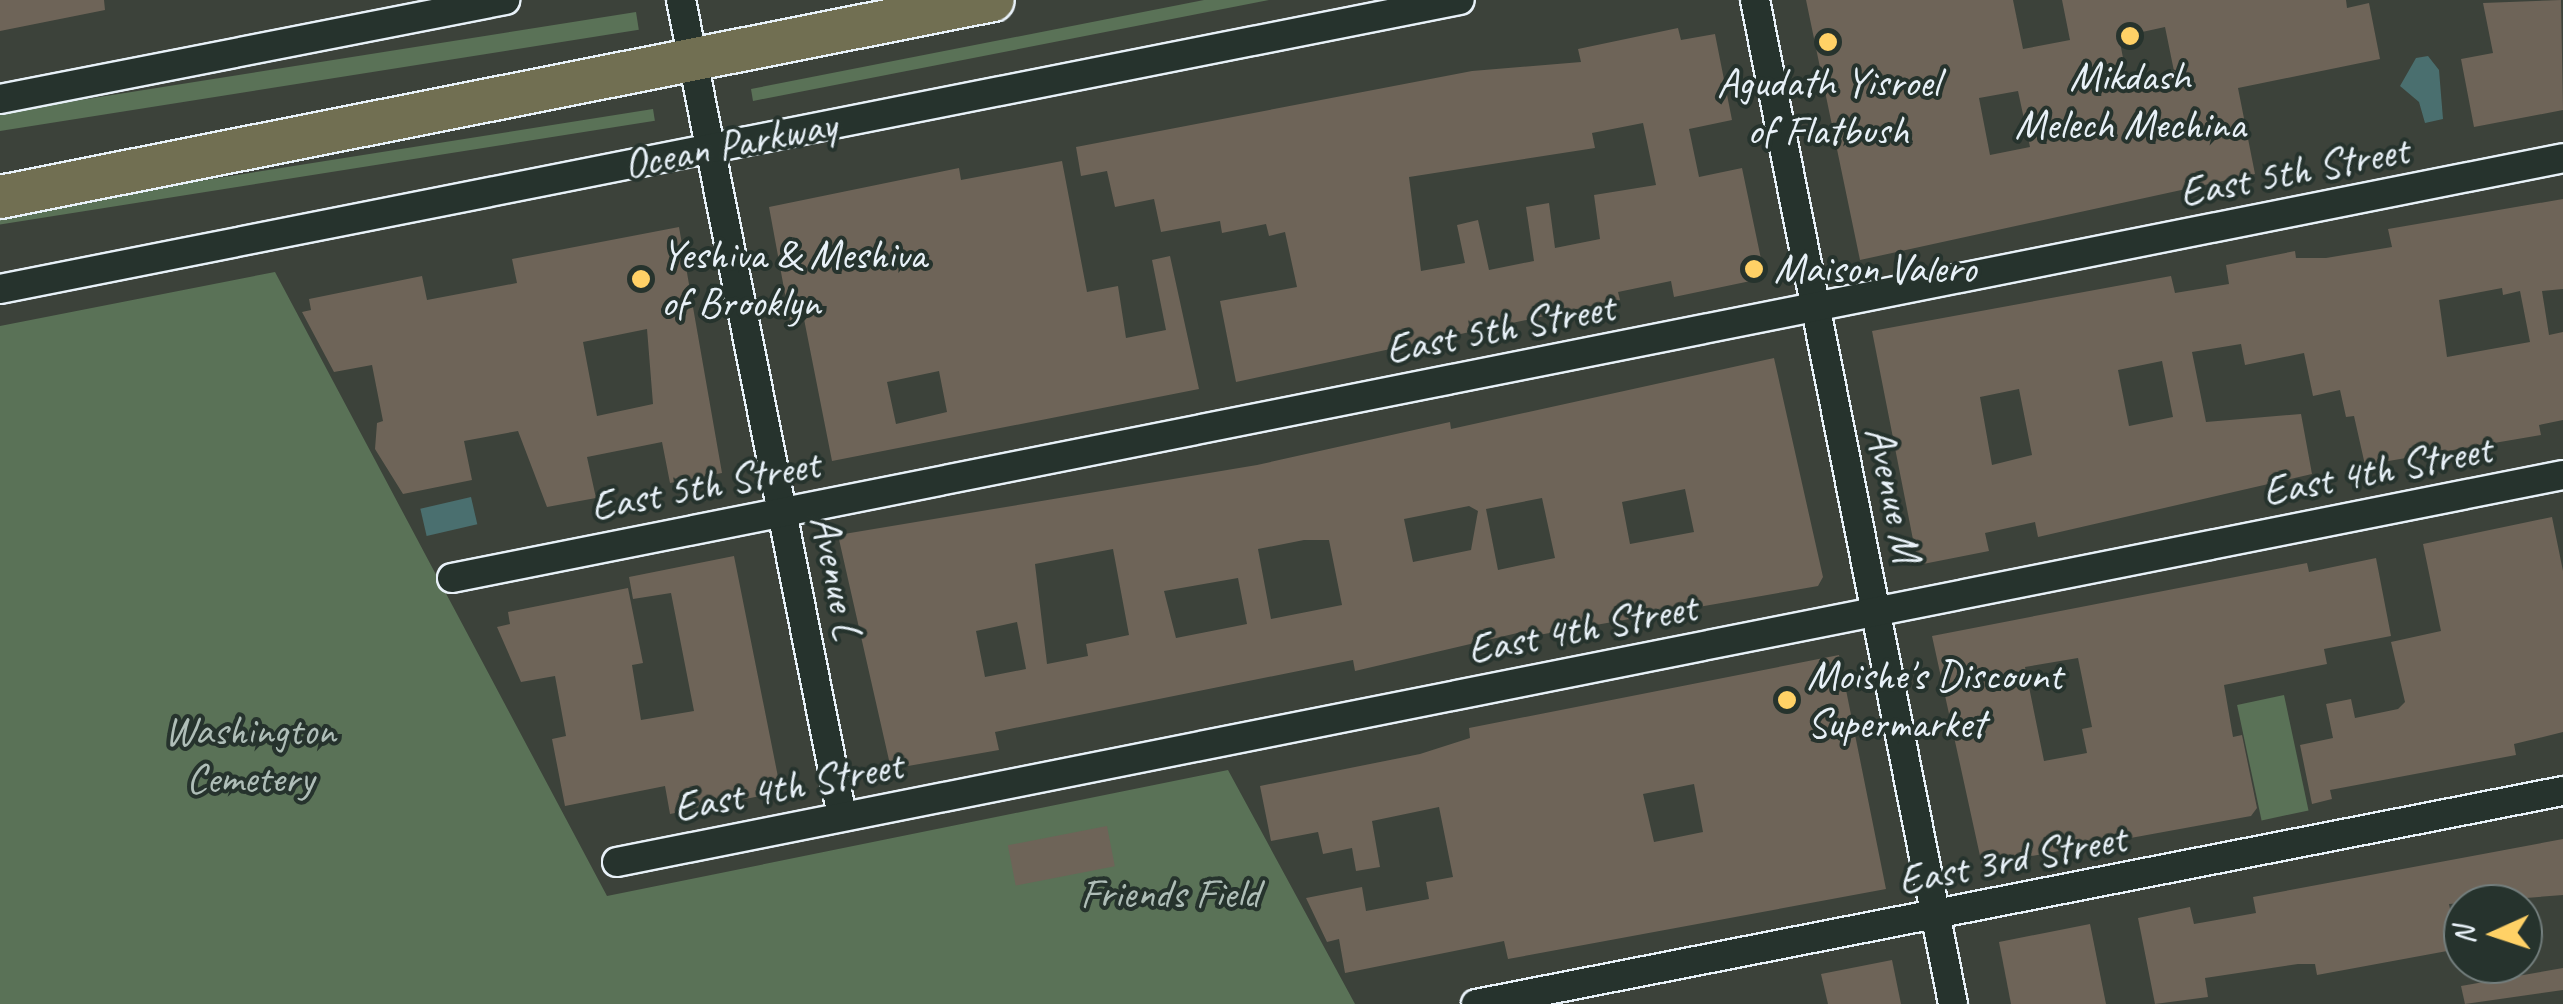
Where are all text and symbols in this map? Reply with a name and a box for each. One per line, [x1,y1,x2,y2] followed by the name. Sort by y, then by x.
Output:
[2119,25,2141,47] marker: Mikdash Melech Mechina
[1817,31,1839,53] marker: Agudath Yisroel of Flatbush
[2015,52,2245,150] place label: Mikdash Melech Mechina
[1717,58,1939,156] place label: Agudath Yisroel of Flatbush
[620,100,840,190] street label: Ocean Parkway
[2175,125,2413,219] street label: East 5th Street
[661,230,926,328] place label: Yeshiva & Meshiva of Brooklyn
[1774,244,1976,294] place label: Maison Valero
[1743,258,1765,280] marker: Maison Valero
[630,268,652,290] marker: Yeshiva & Meshiva of Brooklyn
[1381,282,1619,376] street label: East 5th Street
[1854,422,1932,566] street label: Avenue M
[2258,424,2496,518] street label: East 4th Street
[586,439,824,533] street label: East 5th Street
[799,511,873,643] street label: Avenue L
[1463,582,1701,676] street label: East 4th Street
[1807,651,2061,749] place label: Moishe's Discount Supermarket
[1776,689,1798,711] marker: Moishe's Discount Supermarket
[164,706,336,804] park label: Washington Cemetery
[669,740,907,834] street label: East 4th Street
[1894,813,2130,907] street label: East 3rd Street
[1080,869,1260,919] park label: Friends Field
[2443,884,2543,984] north arrow
[2447,926,2482,945] text: N

